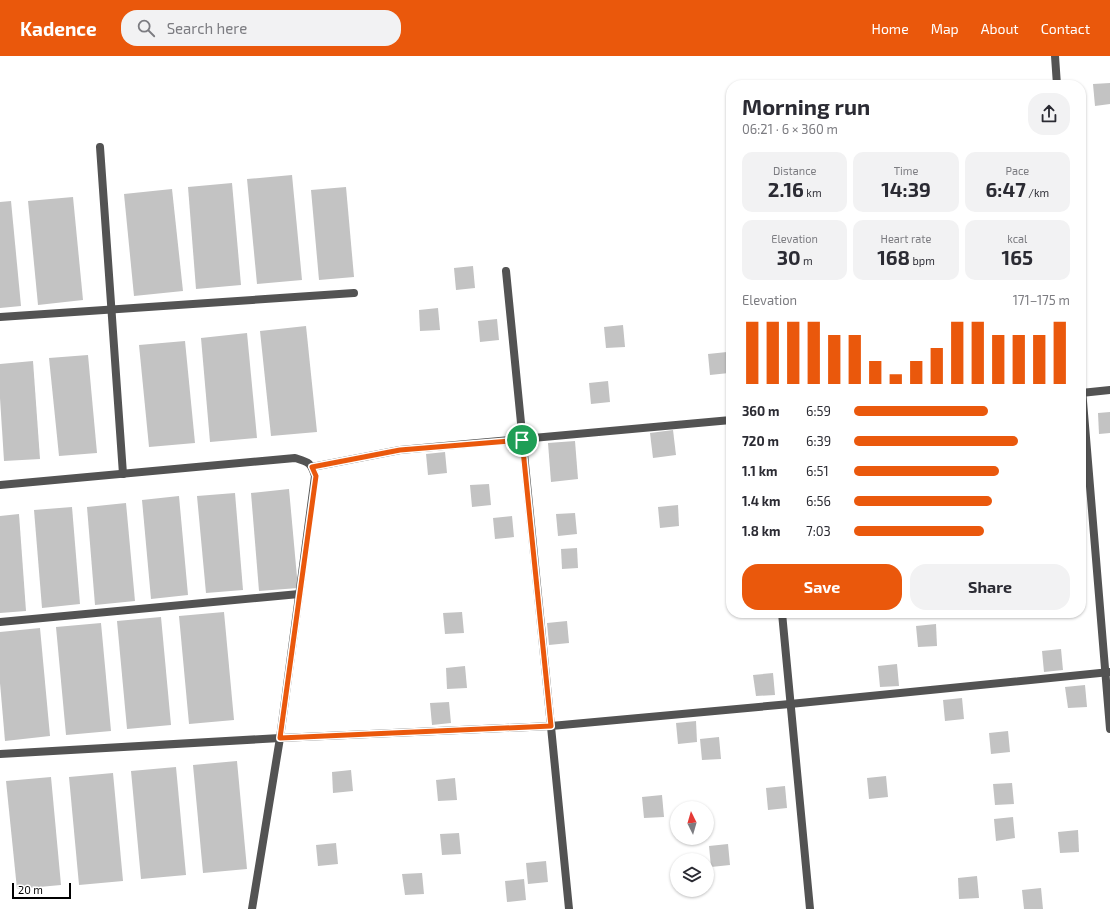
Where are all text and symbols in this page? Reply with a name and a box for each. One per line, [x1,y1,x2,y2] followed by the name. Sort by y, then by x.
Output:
[121,10,401,46] search box
[20,17,97,40] text: Kadence
[135,17,157,39] icon: search
[167,19,247,37] text: Search here
[872,20,909,37] text: Home
[931,20,959,37] text: Map
[981,20,1019,37] text: About
[1041,20,1090,37] text: Contact
[742,93,870,119] text: Morning run
[1028,93,1070,135] button: share
[742,121,838,137] text: 06:21 · 6 × 360 m
[773,164,816,177] text: Distance
[894,164,918,177] text: Time
[1005,164,1029,177] text: Pace
[768,177,804,201] text: 2.16
[881,177,931,201] text: 14:39
[986,177,1026,201] text: 6:47
[804,186,822,199] text: km
[1026,186,1049,199] text: /km
[771,232,818,245] text: Elevation
[881,232,931,245] text: Heart rate
[1007,232,1027,245] text: kcal
[777,245,801,269] text: 30
[877,245,910,269] text: 168
[1002,245,1033,269] text: 165
[801,254,813,267] text: m
[910,254,935,267] text: bpm
[742,292,797,308] text: Elevation
[1013,292,1070,308] text: 171–175 m
[742,403,780,419] text: 360 m
[806,403,831,419] text: 6:59
[505,423,539,457] pin
[511,429,533,451] icon: arrive
[742,433,779,449] text: 720 m
[806,433,831,449] text: 6:39
[742,463,777,479] text: 1.1 km
[806,463,829,479] text: 6:51
[742,493,781,509] text: 1.4 km
[806,493,831,509] text: 6:56
[742,523,780,539] text: 1.8 km
[806,523,831,539] text: 7:03
[742,564,902,610] button: Save
[910,564,1070,610] button: Share
[670,801,714,845] north arrow
[670,801,714,897] map controls
[670,853,714,897] button: layers
[12,881,71,900] scale bar
[18,883,43,896] text: 20 m

